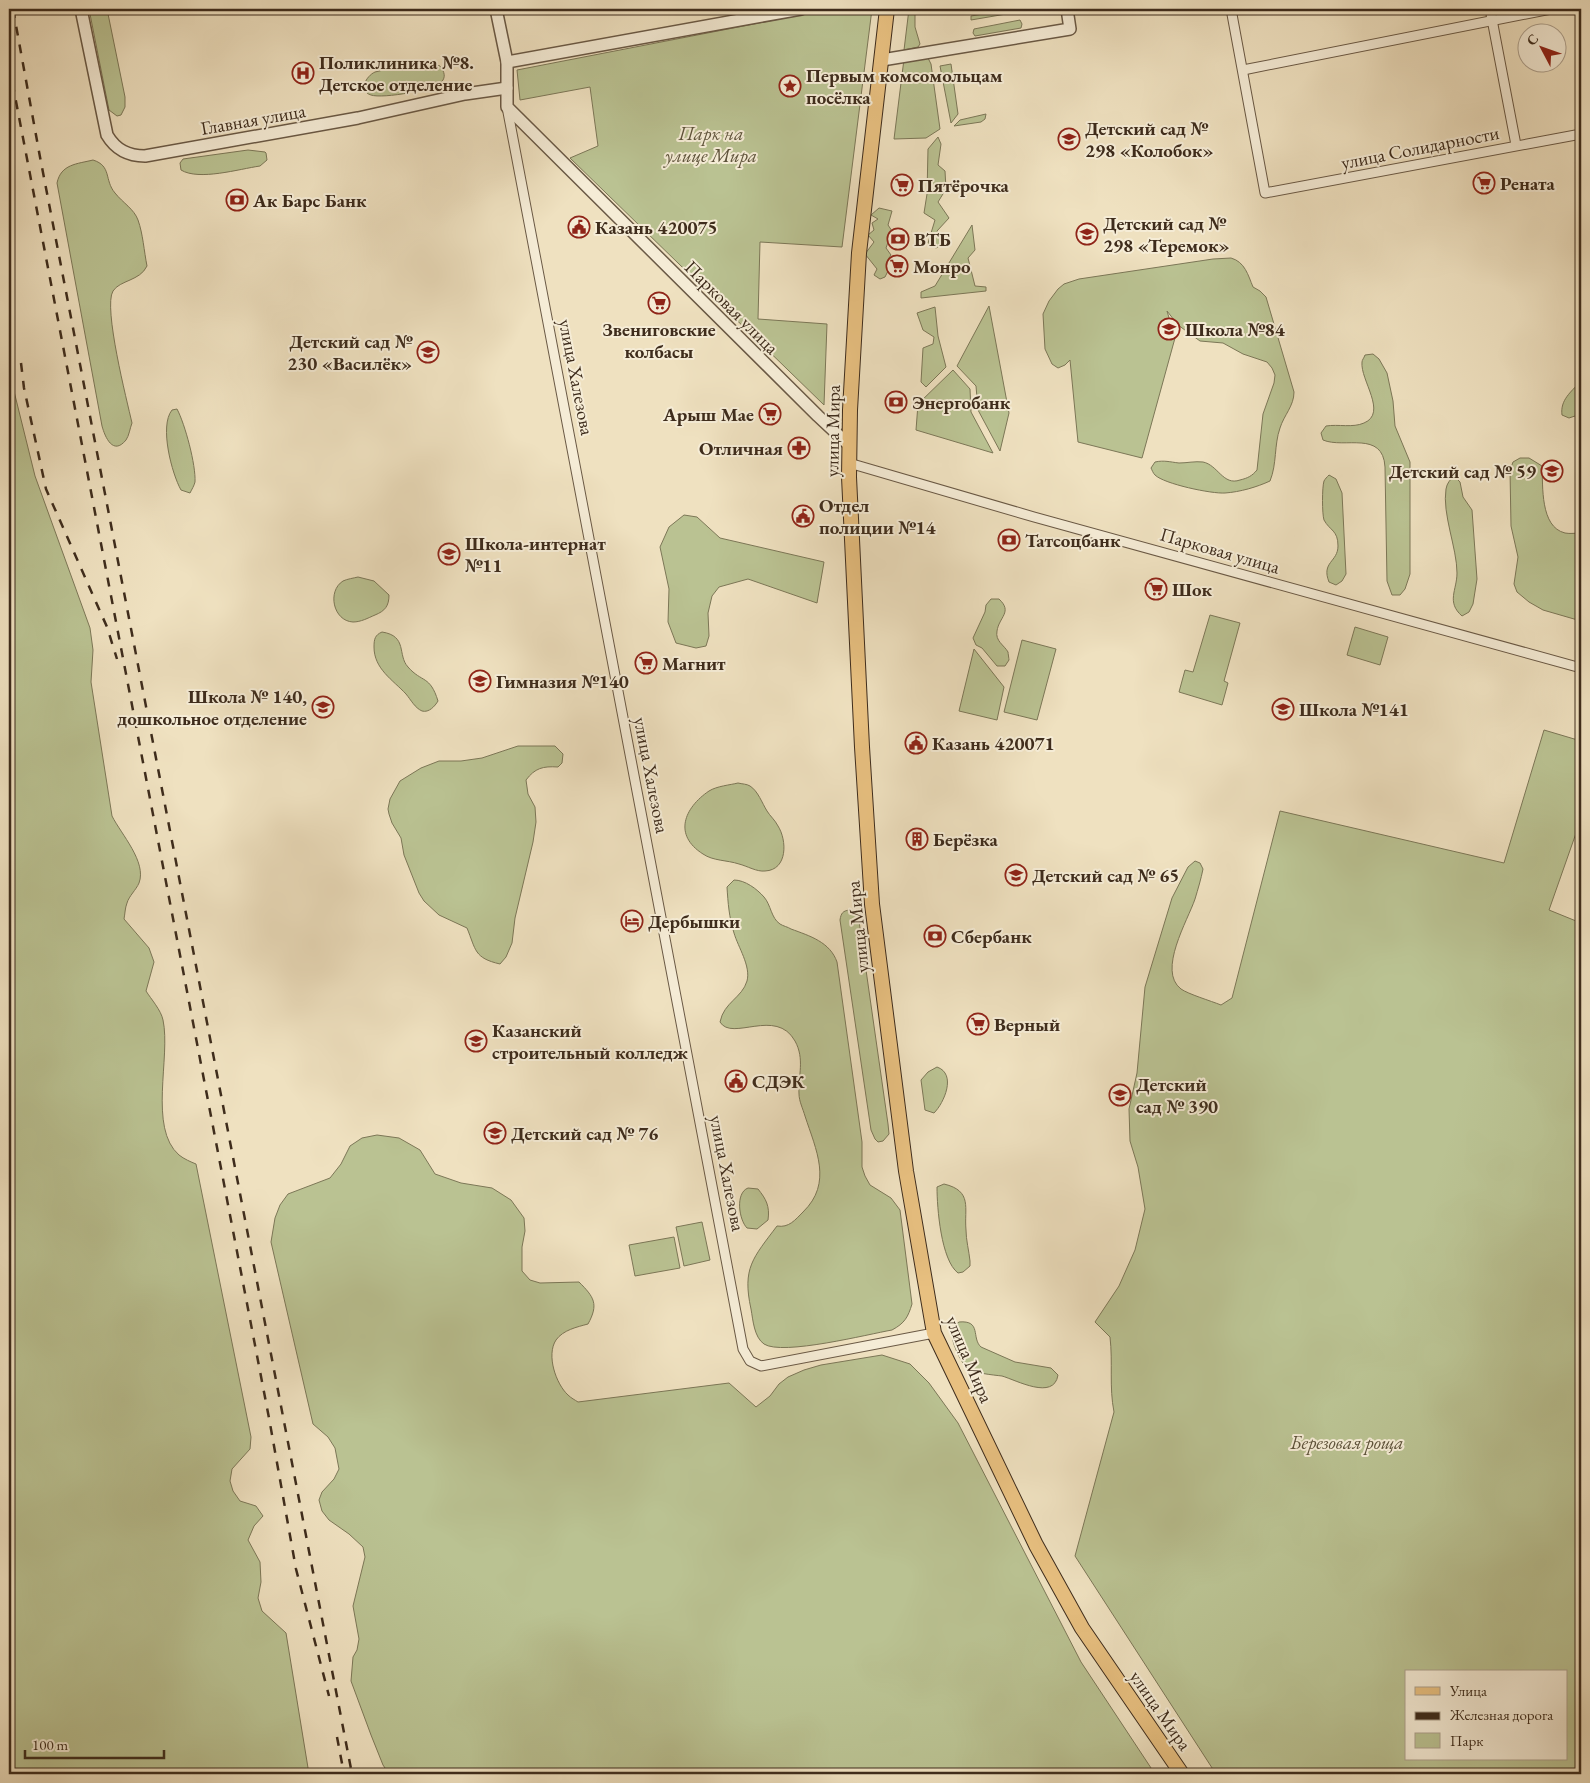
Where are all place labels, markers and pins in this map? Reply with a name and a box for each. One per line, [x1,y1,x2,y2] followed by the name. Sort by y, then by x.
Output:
[319,50,474,97] place label: Поликлиника №8. Детское отделение
[291,61,315,85] hospital icon: Поликлиника №8. Детское отделение
[806,63,1003,110] place label: Первым комсомольцам посёлка
[778,74,802,98] place icon: Первым комсомольцам посёлка
[1085,116,1213,163] place label: Детский сад № 298 «Колобок»
[1057,127,1081,151] school or university icon: Детский сад № 298 «Колобок»
[1472,171,1496,195] supermarket icon: Рената
[1500,171,1556,196] place label: Рената
[890,173,914,197] supermarket icon: Пятёрочка
[918,173,1010,198] place label: Пятёрочка
[225,188,249,212] bank icon: Ак Барс Банк
[252,188,367,213] place label: Ак Барс Банк
[1103,211,1230,258] place label: Детский сад № 298 «Теремок»
[567,215,591,239] public building icon: Казань 420075
[595,215,718,240] place label: Казань 420075
[1075,222,1099,246] school or university icon: Детский сад № 298 «Теремок»
[886,227,910,251] bank icon: ВТБ
[914,227,951,252] place label: ВТБ
[885,254,909,278] supermarket icon: Монро
[913,254,971,279] place label: Монро
[647,291,671,315] supermarket icon: Звениговские колбасы
[602,317,716,364] place label: Звениговские колбасы
[1157,317,1181,341] school or university icon: Школа №84
[1185,317,1286,342] place label: Школа №84
[287,329,413,376] place label: Детский сад № 230 «Василёк»
[416,340,440,364] school or university icon: Детский сад № 230 «Василёк»
[884,390,908,414] bank icon: Энергобанк
[912,390,1011,415] place label: Энергобанк
[662,402,754,427] place label: Арыш Мае
[758,402,782,426] supermarket icon: Арыш Мае
[699,436,783,461] place label: Отличная
[787,436,811,460] pharmacy icon: Отличная
[1389,459,1536,484] place label: Детский сад № 59
[1540,459,1564,483] school or university icon: Детский сад № 59
[819,493,936,540] place label: Отдел полиции №14
[791,504,815,528] public building icon: Отдел полиции №14
[997,528,1021,552] bank icon: Татсоцбанк
[1025,528,1121,553] place label: Татсоцбанк
[465,531,606,578] place label: Школа-интернат №11
[437,542,461,566] school or university icon: Школа-интернат №11
[1144,577,1168,601] supermarket icon: Шок
[1172,577,1213,602] place label: Шок
[634,651,658,675] supermarket icon: Магнит
[662,651,726,676] place label: Магнит
[468,669,492,693] school or university icon: Гимназия №140
[496,669,629,694] place label: Гимназия №140
[117,684,307,731] place label: Школа № 140, дошкольное отделение
[311,695,335,719] school or university icon: Школа № 140, дошкольное отделение
[1271,697,1295,721] school or university icon: Школа №141
[1299,697,1409,722] place label: Школа №141
[904,731,928,755] public building icon: Казань 420071
[932,731,1055,756] place label: Казань 420071
[905,827,929,851] building icon: Берёзка
[933,827,999,852] place label: Берёзка
[1004,863,1028,887] school or university icon: Детский сад № 65
[1032,863,1179,888] place label: Детский сад № 65
[620,909,644,933] hotel icon: Дербышки
[648,909,740,934] place label: Дербышки
[923,924,947,948] bank icon: Сбербанк
[951,924,1032,949] place label: Сбербанк
[966,1012,990,1036] supermarket icon: Верный
[994,1012,1060,1037] place label: Верный
[492,1018,689,1065] place label: Казанский строительный колледж
[464,1029,488,1053] school or university icon: Казанский строительный колледж
[724,1069,748,1093] public building icon: СДЭК
[752,1069,805,1094] place label: СДЭК
[1136,1072,1218,1119] place label: Детский сад № 390
[1108,1083,1132,1107] school or university icon: Детский сад № 390
[483,1121,507,1145] school or university icon: Детский сад № 76
[511,1121,658,1146] place label: Детский сад № 76

